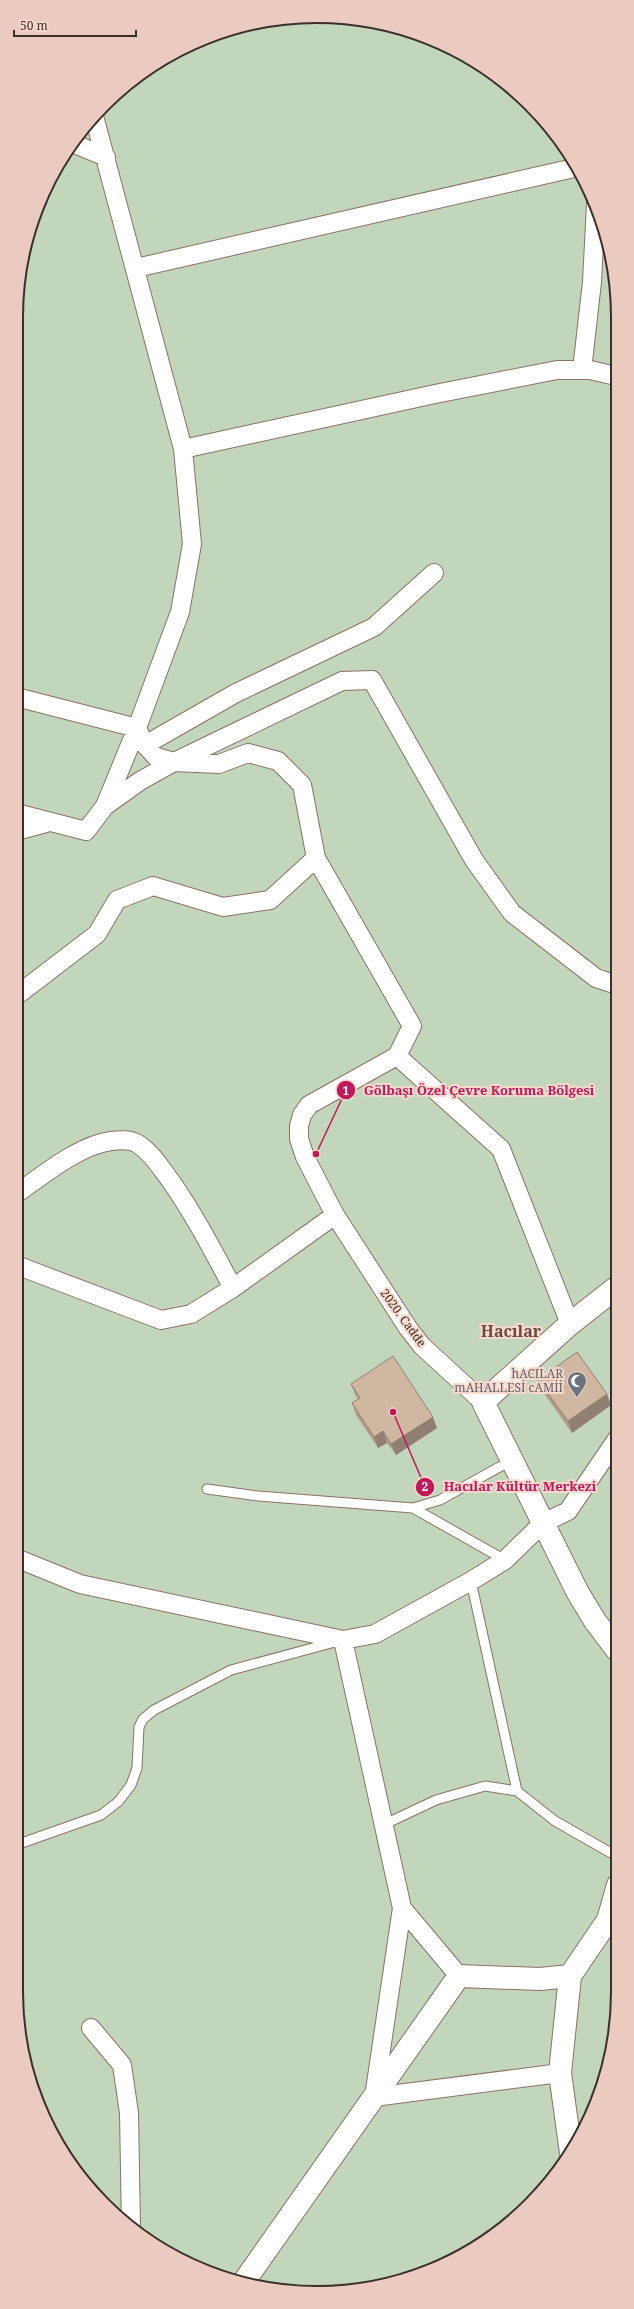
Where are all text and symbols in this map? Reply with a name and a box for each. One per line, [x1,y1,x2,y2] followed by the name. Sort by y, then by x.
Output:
[14,12,136,38] scale bar
[20,17,48,34] text: 50 m
[336,1078,603,1103] callout: Gölbaşı Özel Çevre Koruma Bölgesi
[364,1081,595,1099] text: Gölbaşı Özel Çevre Koruma Bölgesi
[343,1082,350,1099] text: 1
[376,1285,430,1350] street label: 2020. Cadde
[481,1320,542,1342] district label: Hacılar
[454,1365,563,1396] place label: hACILAR mAHALLESİ cAMİİ
[566,1370,588,1398] mosque icon: hACILAR mAHALLESİ cAMİİ
[415,1474,604,1499] callout: Hacılar Kültür Merkezi
[444,1477,597,1495] text: Hacılar Kültür Merkezi
[422,1478,429,1495] text: 2

